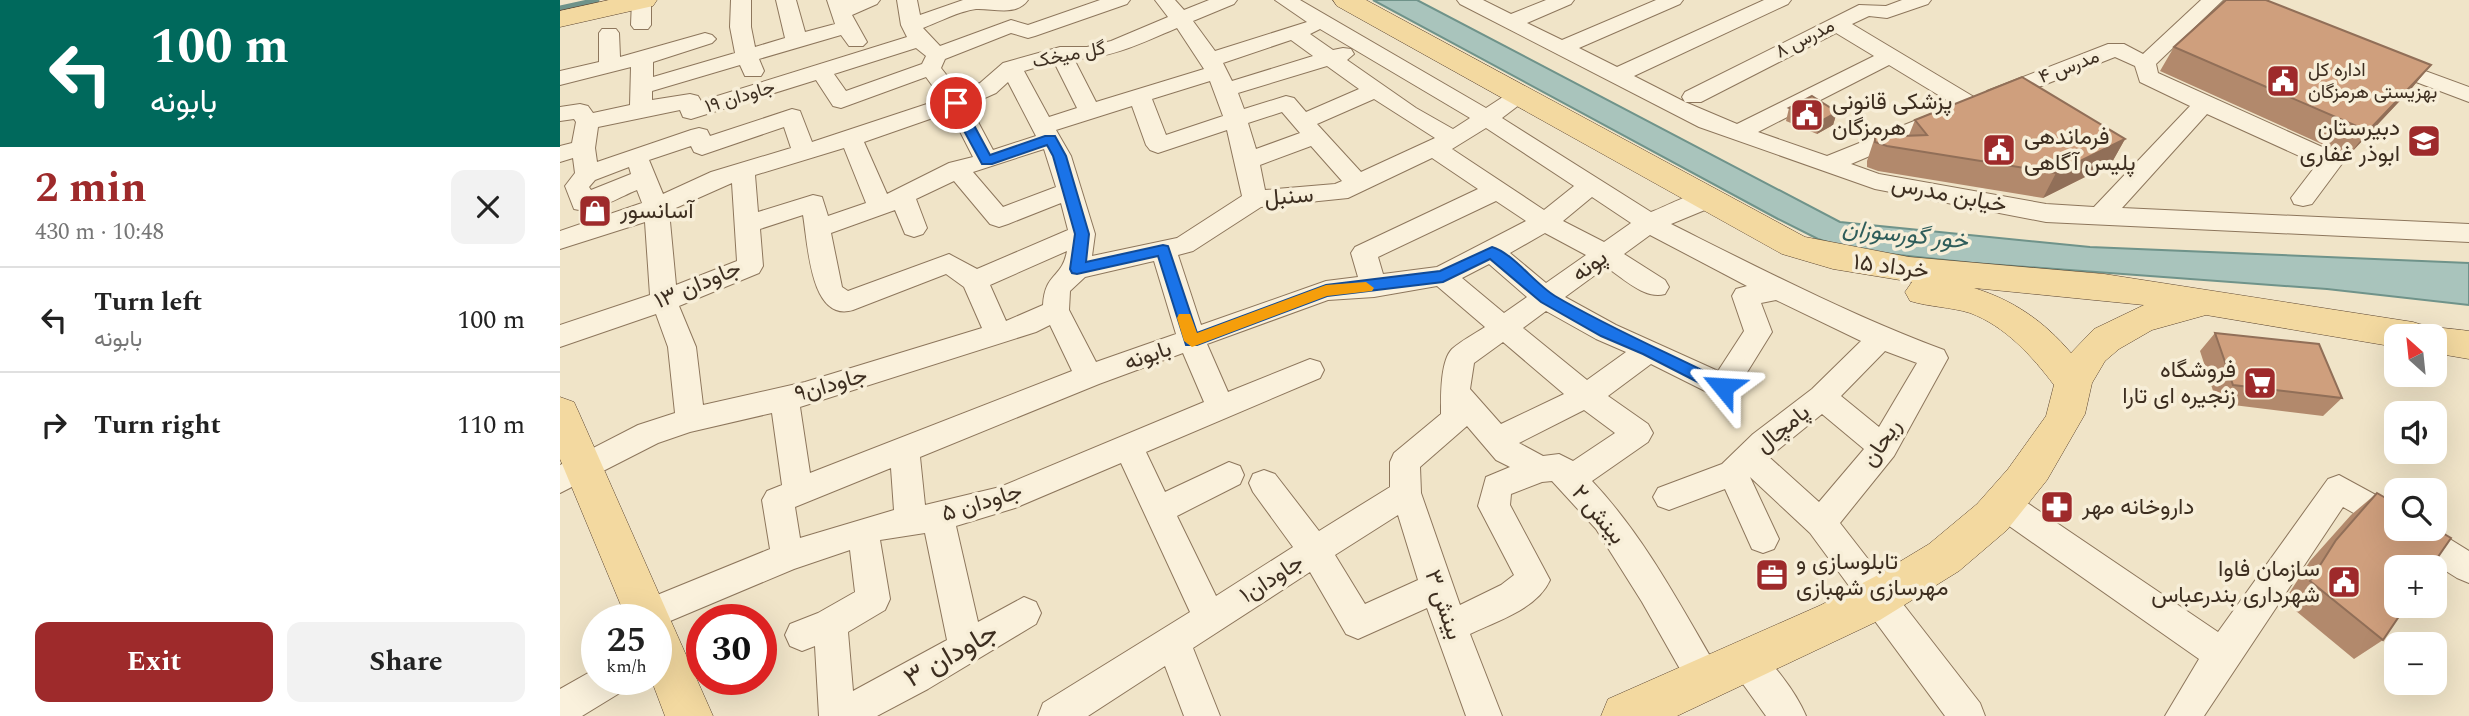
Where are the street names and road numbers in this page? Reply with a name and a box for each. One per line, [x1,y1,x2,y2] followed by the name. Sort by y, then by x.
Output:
[1770,12,1840,66] street label: مدرس ۸
[1030,34,1108,76] street label: گل میخک
[2034,42,2104,92] street label: مدرس ۴
[701,73,779,121] street label: جاودان ۱۹
[1888,167,2010,223] street label: خیابن مدرس
[1263,177,1315,217] street label: سنبل
[1565,241,1615,291] street label: پونه
[1851,245,1931,289] street label: ۱۵ خرداد
[649,251,747,319] street label: جاودان ۱۳
[1119,332,1177,380] street label: بابونه
[790,358,872,412] street label: جاودان۹
[1748,396,1818,462] street label: پامچال
[1853,412,1911,474] street label: ریحان
[937,474,1027,532] street label: جاودان ۵
[1562,477,1634,553] street label: بینش ۲
[1233,545,1311,613] street label: جاودان۱
[1415,565,1471,645] street label: بینش ۳
[896,611,1006,699] street label: جاودان ۳

